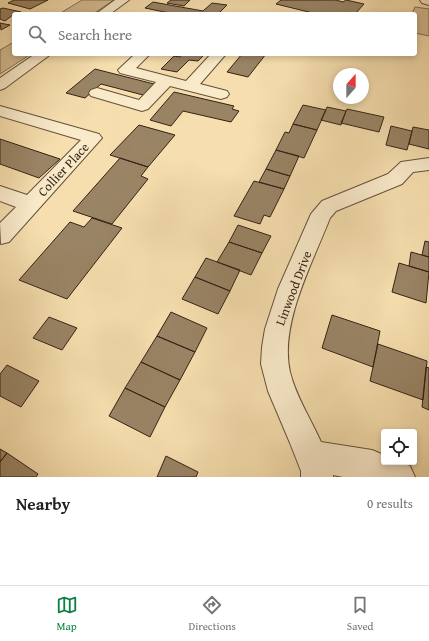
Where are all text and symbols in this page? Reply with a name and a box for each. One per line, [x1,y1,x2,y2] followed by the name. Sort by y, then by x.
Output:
[12,12,417,56] search box
[26,23,48,45] icon: search
[58,24,132,45] text: Search here
[333,68,369,104] north arrow
[33,138,93,201] street label: Collier Place
[271,248,316,328] street label: Linwood Drive
[381,429,417,465] map controls
[381,429,417,465] button: locate
[16,491,70,516] text: Nearby
[367,494,413,513] text: 0 results
[56,594,78,634] tab: Map
[189,594,236,634] tab: Directions
[347,594,373,634] tab: Saved

